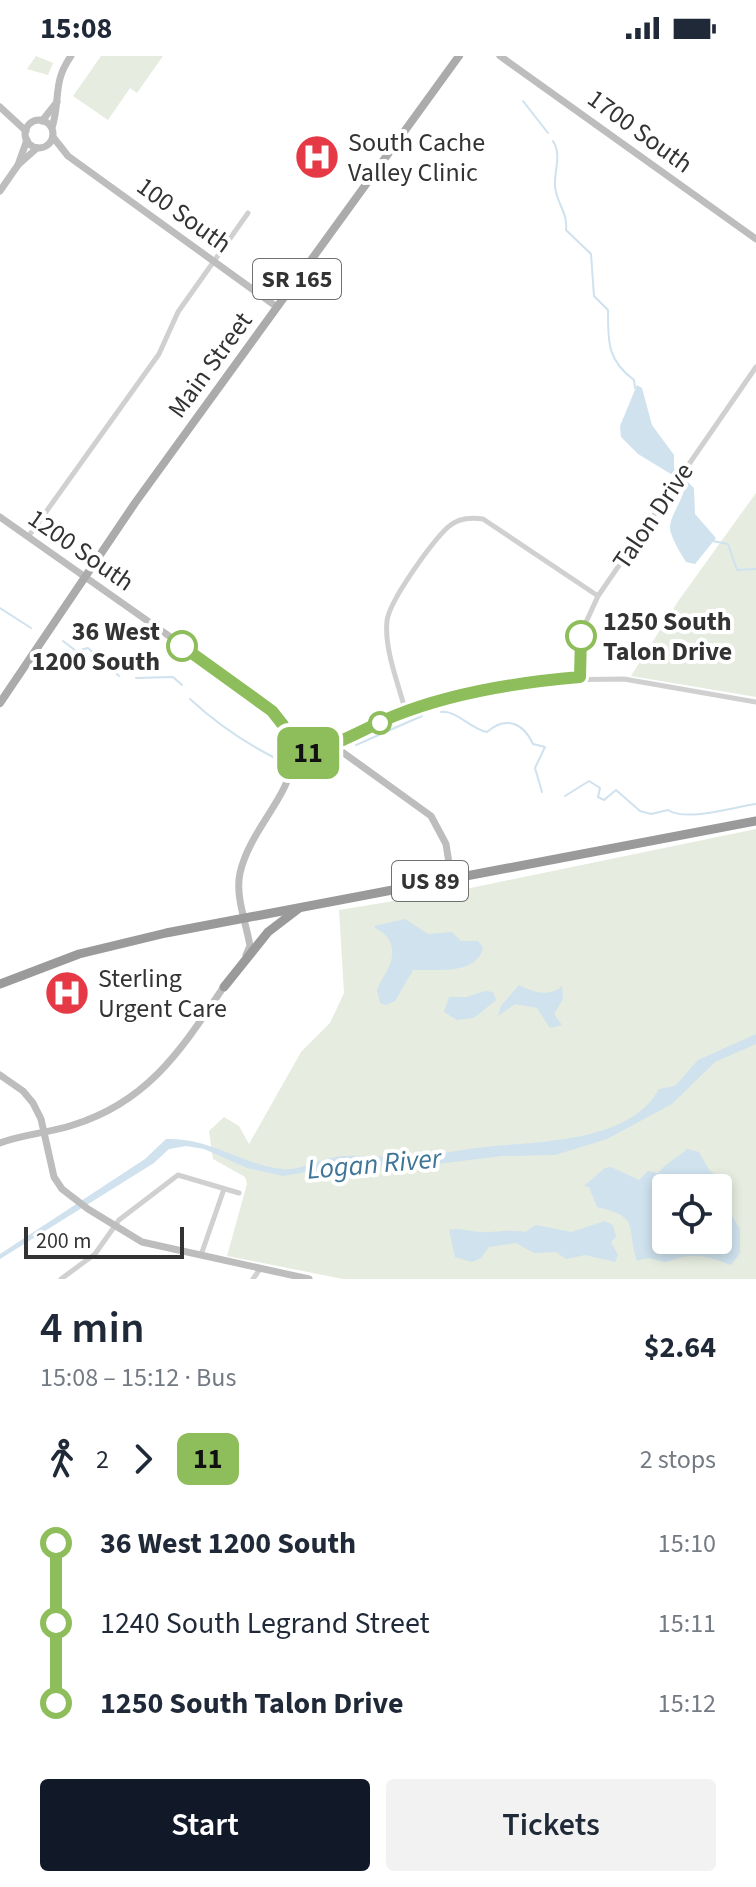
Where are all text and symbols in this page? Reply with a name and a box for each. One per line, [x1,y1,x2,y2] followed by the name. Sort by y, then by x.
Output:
[40,7,112,50] text: 15:08
[580,80,700,182] street label: 1700 South
[348,124,485,191] place label: South Cache Valley Clinic
[293,133,341,181] hospital icon: South Cache Valley Clinic
[129,168,239,262] street label: 100 South
[253,259,341,299] road number: SR 165
[159,304,261,426] street label: Main Street
[604,455,702,577] street label: Talon Drive
[20,500,142,600] street label: 1200 South
[603,603,732,670] place label: 1250 South Talon Drive
[31,613,160,680] place label: 36 West 1200 South
[566,621,596,651] marker: 1250 South Talon Drive
[167,631,197,661] marker: 36 West 1200 South
[369,712,391,734] unlabelled marker
[272,727,344,779] line badge: 11
[293,733,323,773] text: 11
[392,861,468,901] road number: US 89
[98,960,227,1027] place label: Sterling Urgent Care
[43,969,91,1017] hospital icon: Sterling Urgent Care
[305,1138,444,1190] water label: Logan River
[652,1174,732,1254] map controls
[652,1174,732,1254] button: locate
[24,1223,184,1259] scale bar
[36,1225,91,1257] text: 200 m
[40,1297,145,1360] text: 4 min
[644,1326,716,1369] text: $2.64
[40,1359,236,1396] text: 15:08 – 15:12 · Bus
[40,1437,84,1481] icon: walk
[121,1437,165,1481] icon: forward
[193,1439,223,1479] text: 11
[96,1441,109,1478] text: 2
[640,1441,716,1478] text: 2 stops
[100,1522,356,1565] text: 36 West 1200 South
[658,1525,716,1562] text: 15:10
[100,1602,430,1645] text: 1240 South Legrand Street
[658,1605,716,1642] text: 15:11
[100,1682,404,1725] text: 1250 South Talon Drive
[658,1685,716,1722] text: 15:12
[40,1779,370,1871] button: Start
[386,1779,716,1871] button: Tickets

